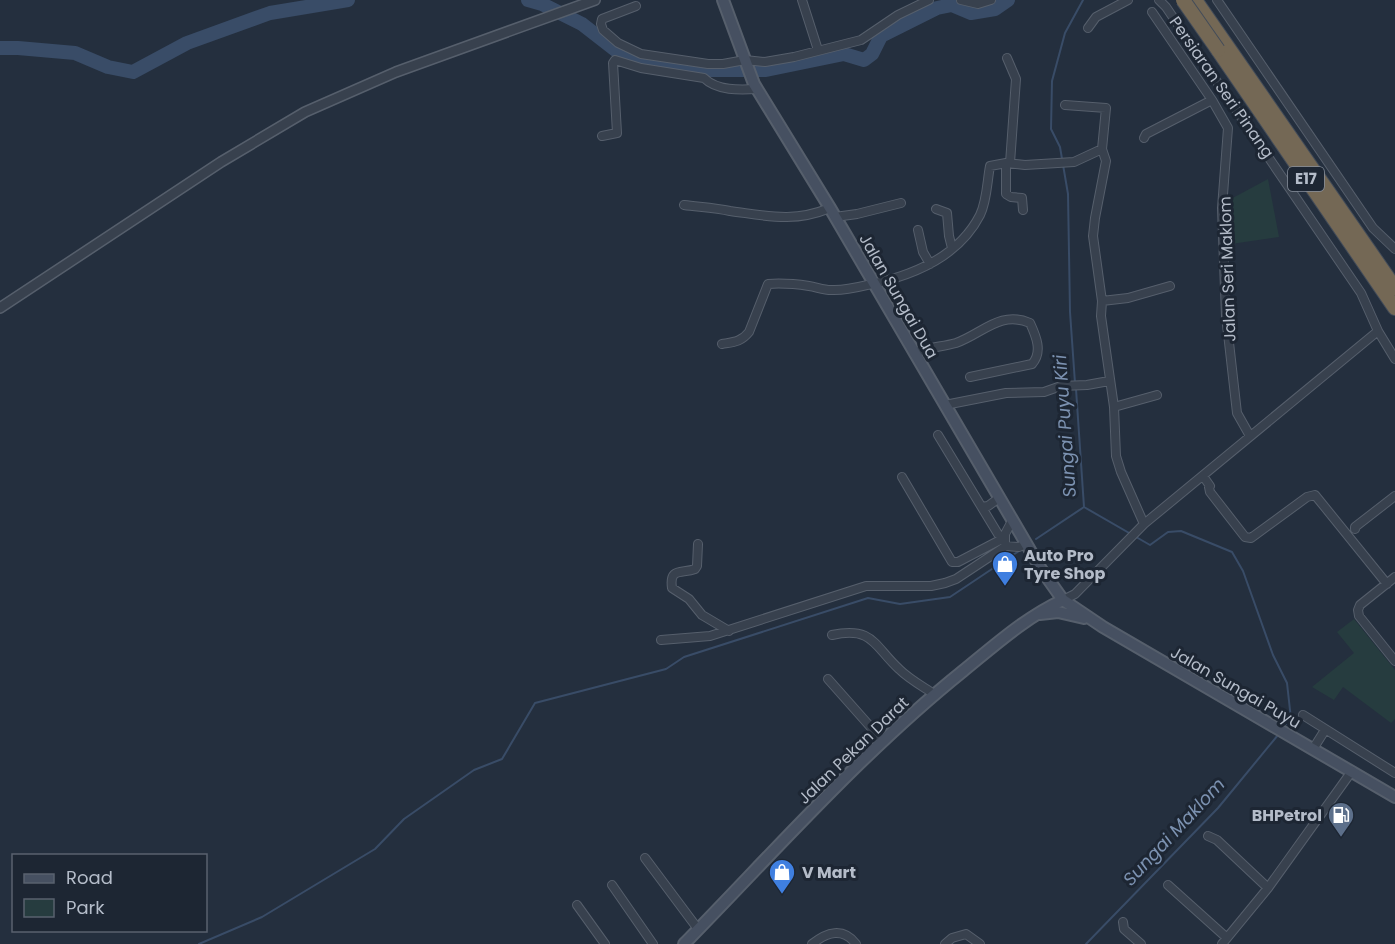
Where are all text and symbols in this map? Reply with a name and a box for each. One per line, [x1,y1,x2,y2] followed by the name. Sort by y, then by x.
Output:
[1164,12,1279,163] street label: Persiaran Seri Pinang
[1288,167,1324,191] road number: E17
[1213,196,1242,342] street label: Jalan Seri Maklom
[853,230,944,363] street label: Jalan Sungai Dua
[1047,353,1082,498] water label: Sungai Puyu Kiri
[1024,544,1105,585] place label: Auto Pro Tyre Shop
[990,549,1020,587] shop icon: Auto Pro Tyre Shop
[1166,641,1305,734] street label: Jalan Sungai Puyu
[793,691,914,809] street label: Jalan Pekan Darat
[1117,772,1230,891] water label: Sungai Maklom
[1326,800,1356,838] fuel station icon: BHPetrol
[1252,804,1322,827] place label: BHPetrol
[12,854,207,932] legend
[767,857,797,895] shop icon: V Mart
[802,861,856,884] place label: V Mart
[66,865,113,890] text: Road
[66,895,105,920] text: Park

